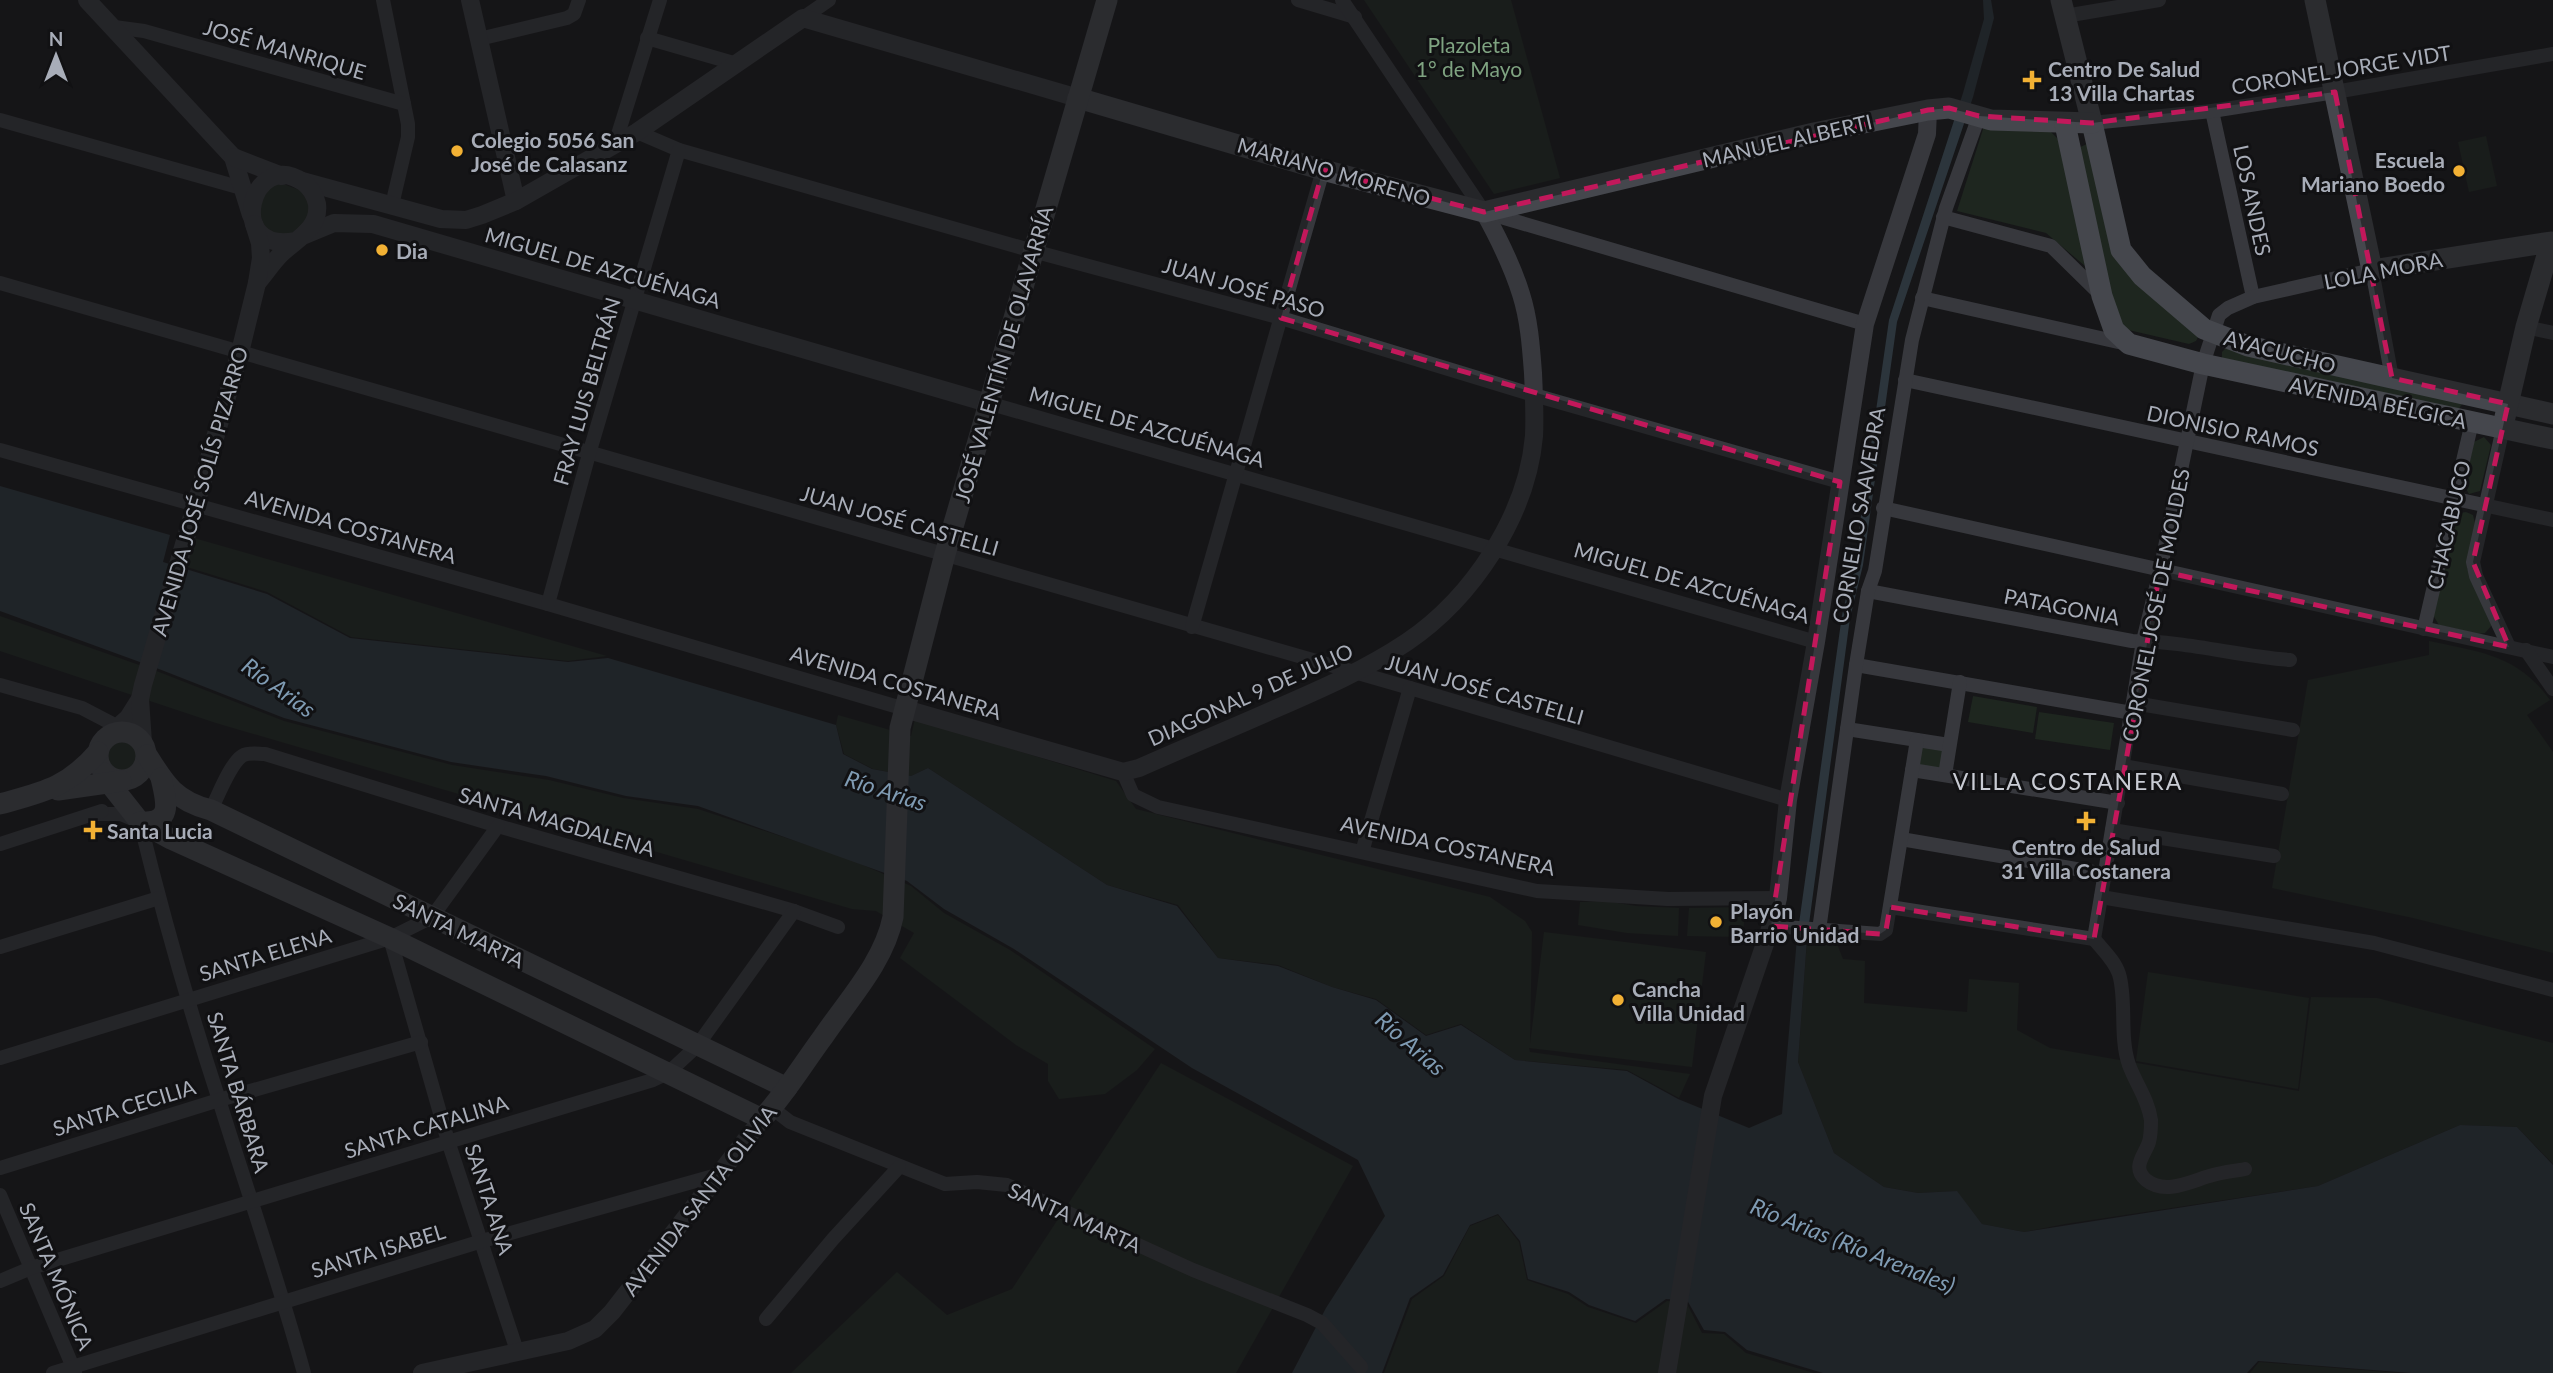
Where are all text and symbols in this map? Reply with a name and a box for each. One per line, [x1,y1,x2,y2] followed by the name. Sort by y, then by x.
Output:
[201,14,369,84] street label: JOSÉ MANRIQUE
[21,21,91,91] north arrow
[49,27,63,50] text: N
[1416,32,1522,81] park label: Plazoleta 1° de Mayo
[2229,39,2453,99] street label: CORONEL JORGE VIDT
[2048,56,2200,105] place label: Centro De Salud 13 Villa Chartas
[2022,70,2042,90] marker: Centro De Salud 13 Villa Chartas
[1700,108,1874,172] street label: MANUEL ALBERTI
[471,127,634,176] place label: Colegio 5056 San José de Calasanz
[1235,131,1433,211] street label: MARIANO MORENO
[2229,142,2277,258] street label: LOS ANDES
[449,143,465,159] marker: Colegio 5056 San José de Calasanz
[2301,147,2445,196] place label: Escuela Mariano Boedo
[2451,163,2467,179] marker: Escuela Mariano Boedo
[949,202,1058,505] street label: JOSÉ VALENTÍN DE OLAVARRÍA
[482,221,724,313] street label: MIGUEL DE AZCUÉNAGA
[396,238,428,263] place label: Dia
[374,242,390,258] marker: Dia
[2322,246,2445,294] street label: LOLA MORA
[1160,252,1328,322] street label: JUAN JOSÉ PASO
[547,294,625,488] street label: FRAY LUIS BELTRÁN
[2221,324,2339,378] street label: AYACUCHO
[146,343,252,639] street label: AVENIDA JOSÉ SOLÍS PIZARRO
[2287,371,2470,433] street label: AVENIDA BÉLGICA
[1026,380,1268,472] street label: MIGUEL DE AZCUÉNAGA
[2145,400,2321,460] street label: DIONISIO RAMOS
[1827,404,1889,625] street label: CORNELIO SAAVEDRA
[2421,458,2475,592] street label: CHACABUCO
[2116,466,2194,744] street label: CORONEL JOSÉ DE MOLDES
[798,480,1002,560] street label: JUAN JOSÉ CASTELLI
[243,484,460,568] street label: AVENIDA COSTANERA
[1571,536,1813,628] street label: MIGUEL DE AZCUÉNAGA
[2002,583,2123,630] street label: PATAGONIA
[1144,637,1356,751] street label: DIAGONAL 9 DE JULIO
[788,640,1005,724] street label: AVENIDA COSTANERA
[1383,649,1587,729] street label: JUAN JOSÉ CASTELLI
[237,651,321,723] water label: Río Arias
[842,764,930,816] water label: Río Arias
[1953,767,2183,795] district label: VILLA COSTANERA
[456,781,659,861] street label: SANTA MAGDALENA
[1339,810,1558,880] street label: AVENIDA COSTANERA
[2076,811,2096,831] marker: Centro de Salud 31 Villa Costanera
[107,818,213,843] place label: Santa Lucia
[85,822,101,838] marker: Santa Lucia
[2001,834,2171,883] place label: Centro de Salud 31 Villa Costanera
[389,887,529,973] street label: SANTA MARTA
[1730,898,1859,947] place label: Playón Barrio Unidad
[1708,914,1724,930] marker: Playón Barrio Unidad
[196,922,335,986] street label: SANTA ELENA
[1631,976,1745,1025] place label: Cancha Villa Unidad
[1610,992,1626,1008] marker: Cancha Villa Unidad
[1370,1005,1452,1081] water label: Río Arias
[203,1009,276,1176] street label: SANTA BÁRBARA
[50,1073,199,1141] street label: SANTA CECILIA
[341,1089,512,1163] street label: SANTA CATALINA
[617,1099,782,1300] street label: AVENIDA SANTA OLIVIA
[460,1140,520,1258] street label: SANTA ANA
[1005,1177,1146,1258] street label: SANTA MARTA
[1747,1191,1959,1299] water label: Río Arias (Río Arenales)
[15,1199,100,1354] street label: SANTA MÓNICA
[308,1218,448,1282] street label: SANTA ISABEL

